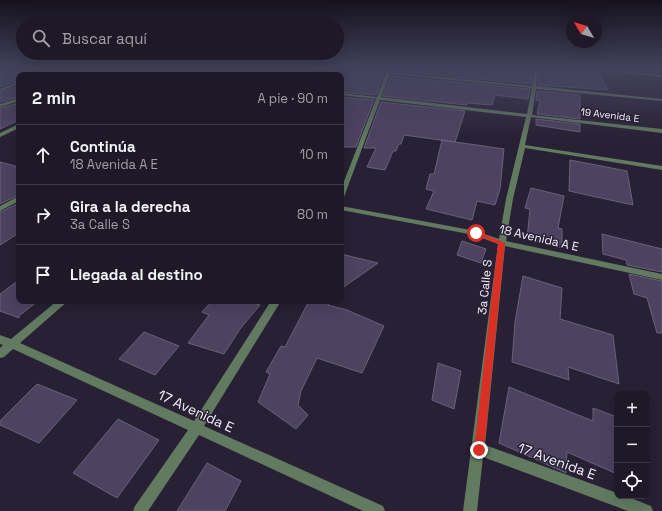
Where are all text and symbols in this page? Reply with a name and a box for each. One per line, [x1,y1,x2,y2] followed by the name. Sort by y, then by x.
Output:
[566,12,602,48] north arrow
[16,16,344,60] search box
[30,27,52,49] icon: search
[62,29,147,48] text: Buscar aquí
[32,87,76,109] text: 2 min
[257,90,328,107] text: A pie · 90 m
[580,105,640,125] street label: 19 Avenida E
[70,137,136,156] text: Continúa
[32,144,54,166] icon: ahead
[300,146,328,163] text: 10 m
[70,156,158,173] text: 18 Avenida A E
[70,197,190,216] text: Gira a la derecha
[32,204,54,226] icon: right
[297,206,328,223] text: 80 m
[70,216,130,233] text: 3a Calle S
[498,221,581,255] street label: 18 Avenida A E
[467,224,485,242] route start
[474,259,496,315] street label: 3a Calle S
[32,264,54,286] icon: arrive
[70,265,203,284] text: Llegada al destino
[155,386,237,436] street label: 17 Avenida E
[614,391,650,499] map controls
[614,391,650,427] button: +
[614,427,650,463] button: −
[515,439,599,483] street label: 17 Avenida E
[470,441,488,459] route end
[614,463,650,499] button: locate

